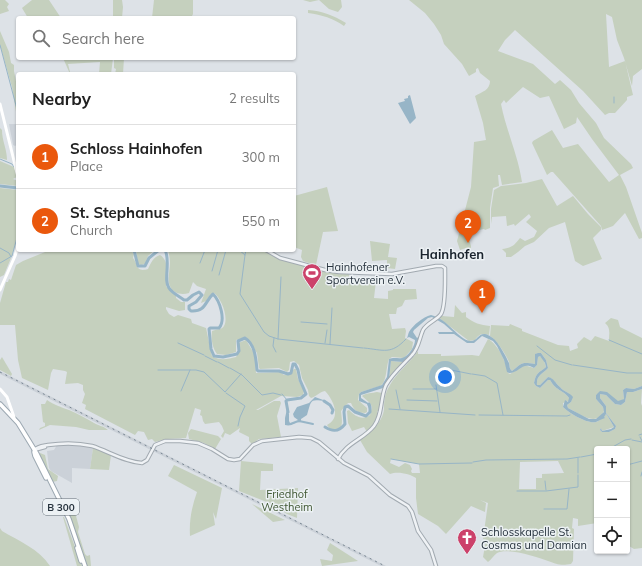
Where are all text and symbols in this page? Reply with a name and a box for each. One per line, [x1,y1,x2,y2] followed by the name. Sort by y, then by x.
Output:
[16,16,296,60] search box
[30,27,52,49] icon: search
[62,29,144,48] text: Search here
[32,88,91,109] text: Nearby
[229,90,280,106] text: 2 results
[70,139,203,158] text: Schloss Hainhofen
[41,149,49,165] text: 1
[242,149,280,165] text: 300 m
[70,158,103,174] text: Place
[70,203,170,222] text: St. Stephanus
[455,210,481,243] pin: 2
[41,213,49,229] text: 2
[242,213,280,229] text: 550 m
[70,222,113,238] text: Church
[420,246,484,262] district label: Hainhofen
[326,260,405,287] place label: Hainhofener Sportverein e.V.
[301,262,323,290] sports icon: Hainhofener Sportverein e.V.
[469,280,495,313] pin: 1
[435,367,455,387] your location
[594,446,630,554] map controls
[594,446,630,482] button: +
[594,482,630,518] button: −
[261,487,313,514] park label: Friedhof Westheim
[43,499,79,515] road number: B 300
[594,518,630,554] button: locate
[481,525,587,552] place label: Schlosskapelle St. Cosmas und Damian
[456,527,478,555] church icon: Schlosskapelle St. Cosmas und Damian

